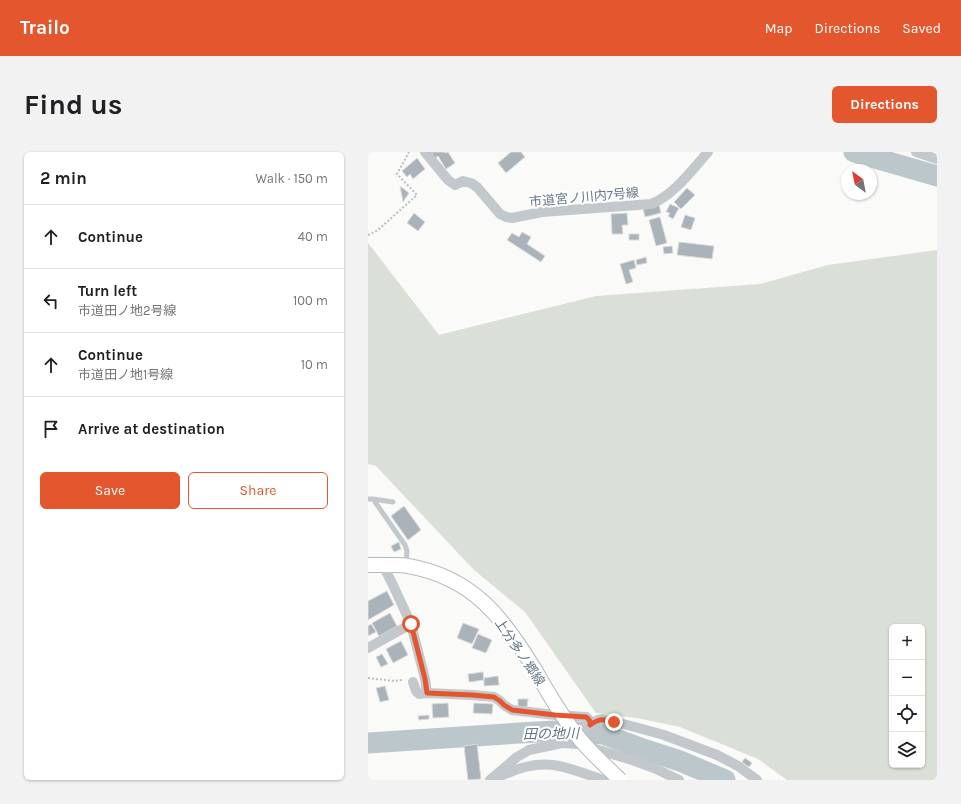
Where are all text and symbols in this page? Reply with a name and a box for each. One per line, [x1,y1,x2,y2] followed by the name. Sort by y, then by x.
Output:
[20,17,70,39] text: Trailo
[765,20,793,37] text: Map
[815,20,880,37] text: Directions
[902,20,941,37] text: Saved
[832,86,937,123] button: Directions
[24,88,123,121] text: Find us
[841,164,877,200] north arrow
[40,168,87,188] text: 2 min
[256,171,328,186] text: Walk · 150 m
[529,185,639,209] street label: 市道宮ノ川内7号線
[40,226,62,248] icon: ahead
[78,228,143,246] text: Continue
[298,229,328,244] text: 40 m
[78,282,137,300] text: Turn left
[40,290,62,312] icon: left
[293,293,328,308] text: 100 m
[78,303,177,318] text: 市道田ノ地2号線
[78,346,143,364] text: Continue
[40,354,62,376] icon: ahead
[301,357,328,372] text: 10 m
[78,367,173,382] text: 市道田ノ地1号線
[40,418,62,440] icon: arrive
[78,420,225,438] text: Arrive at destination
[40,472,180,509] button: Save
[188,472,328,509] button: Share
[402,615,420,633] route start
[492,615,548,689] street label: 上分多ノ郷線
[889,624,925,768] map controls
[889,624,925,660] button: +
[889,660,925,696] button: −
[889,696,925,732] button: locate
[605,713,623,731] route end
[523,725,581,743] water label: 田の地川
[889,732,925,768] button: layers

